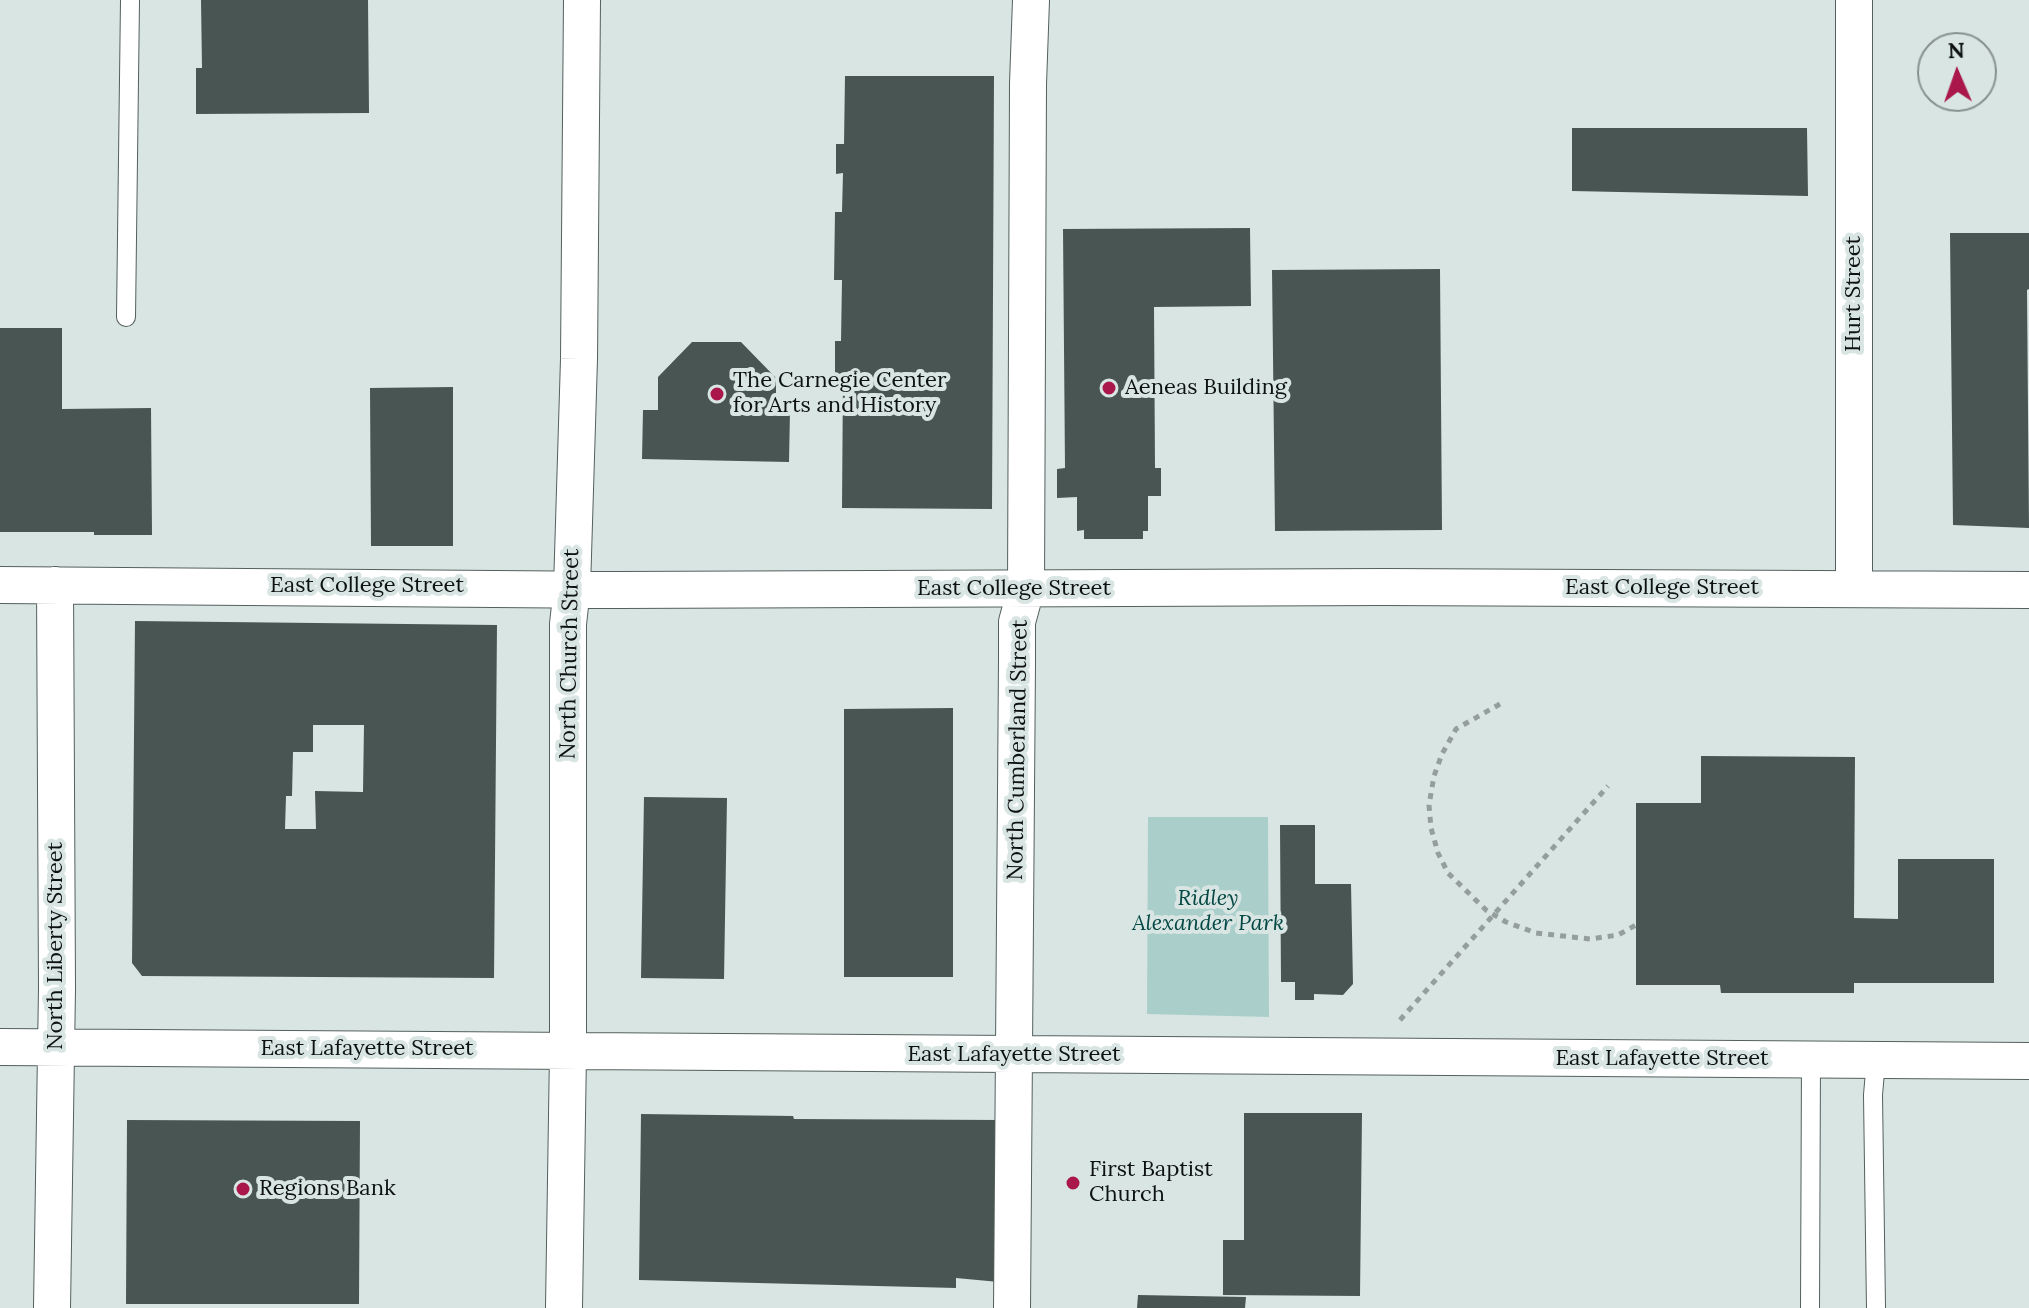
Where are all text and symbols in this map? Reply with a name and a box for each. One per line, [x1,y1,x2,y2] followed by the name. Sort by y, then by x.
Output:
[1917,32,1997,112] north arrow
[1947,36,1965,64] text: N
[1841,236,1867,352] street label: Hurt Street
[733,368,947,420] place label: The Carnegie Center for Arts and History
[1125,375,1287,401] place label: Aeneas Building
[1100,379,1118,397] marker: Aeneas Building
[708,385,726,403] marker: The Carnegie Center for Arts and History
[555,548,585,760] street label: North Church Street
[270,573,464,599] street label: East College Street
[1565,575,1759,601] street label: East College Street
[917,576,1111,602] street label: East College Street
[1003,619,1033,881] street label: North Cumberland Street
[43,842,69,1050] street label: North Liberty Street
[1132,886,1284,938] park label: Ridley Alexander Park
[260,1036,474,1062] street label: East Lafayette Street
[907,1042,1121,1068] street label: East Lafayette Street
[1555,1046,1769,1072] street label: East Lafayette Street
[1089,1157,1213,1208] place label: First Baptist Church
[1064,1174,1082,1192] marker: First Baptist Church
[259,1176,396,1202] place label: Regions Bank
[234,1180,252,1198] marker: Regions Bank

